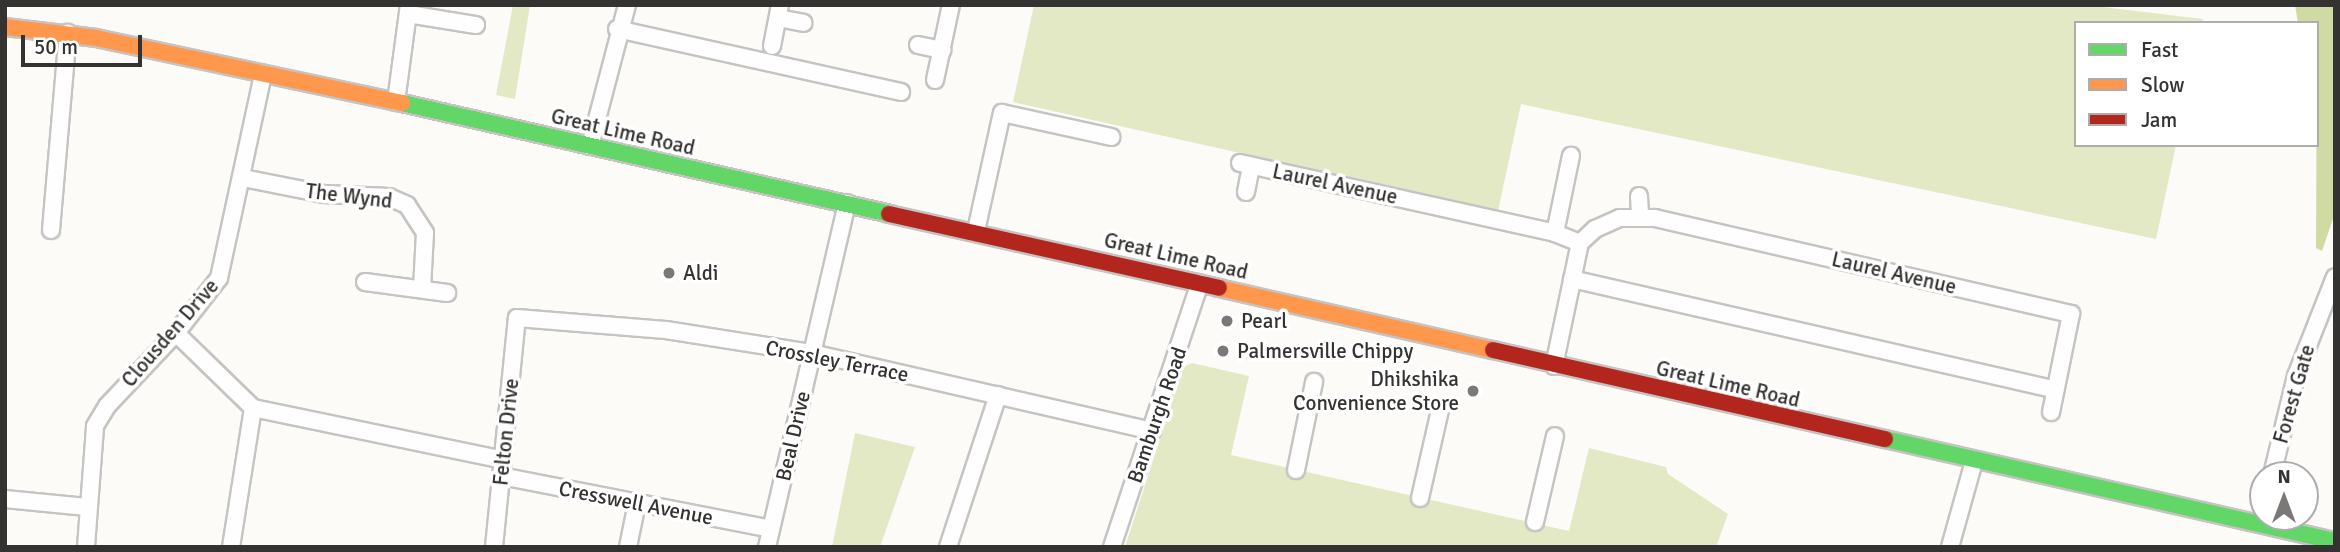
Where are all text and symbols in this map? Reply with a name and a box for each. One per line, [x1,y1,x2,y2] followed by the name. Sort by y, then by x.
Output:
[24,21,145,65] scale bar
[2074,21,2319,147] legend
[34,34,78,60] text: 50 m
[2141,37,2178,63] text: Fast
[2141,72,2185,98] text: Slow
[549,103,697,161] street label: Great Lime Road
[2141,107,2177,133] text: Jam
[1270,158,1400,210] street label: Laurel Avenue
[304,178,394,214] street label: The Wynd
[1102,227,1250,285] street label: Great Lime Road
[1829,246,1959,300] street label: Laurel Avenue
[683,260,718,286] place label: Aldi
[661,265,677,281] marker: Aldi
[116,274,224,392] street label: Clousden Drive
[1241,308,1287,334] place label: Pearl
[1219,313,1235,329] marker: Pearl
[763,335,911,387] street label: Crossley Terrace
[1237,338,1413,364] place label: Palmersville Chippy
[2268,342,2320,446] street label: Forest Gate
[1215,343,1231,359] marker: Palmersville Chippy
[1122,344,1192,486] street label: Bamburgh Road
[1654,355,1802,413] street label: Great Lime Road
[1293,366,1459,416] place label: Dhikshika Convenience Store
[488,377,524,487] street label: Felton Drive
[1465,383,1481,399] marker: Dhikshika Convenience Store
[770,389,816,483] street label: Beal Drive
[2249,461,2319,531] north arrow
[2277,465,2291,489] text: N
[557,476,715,530] street label: Cresswell Avenue

